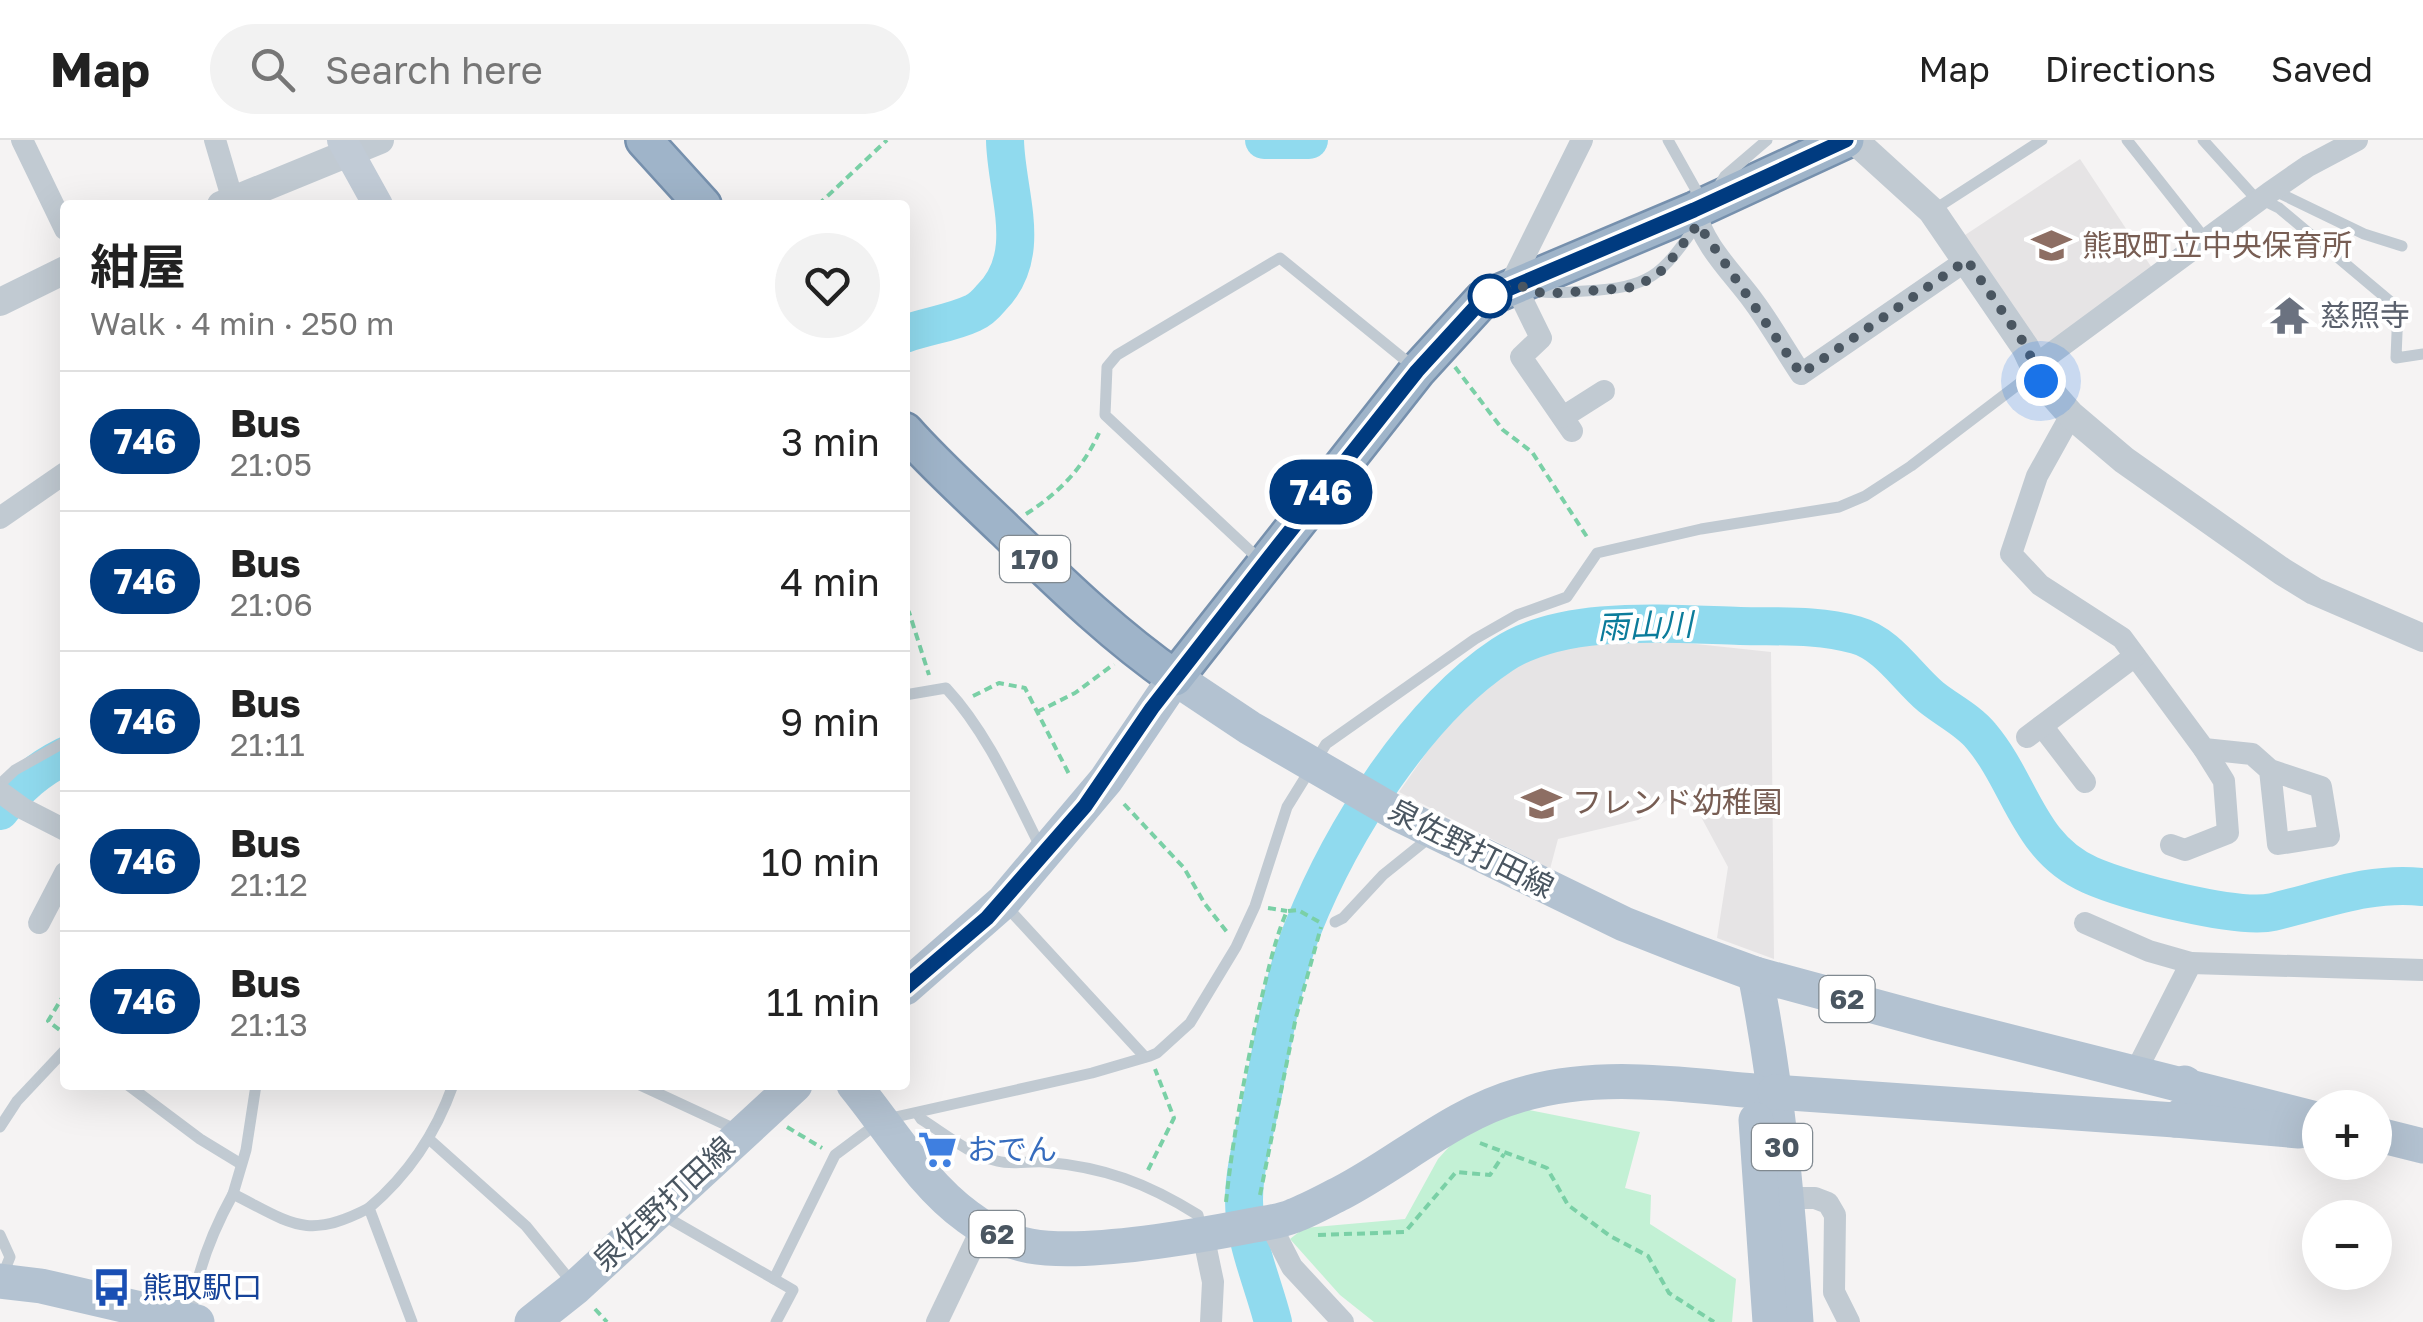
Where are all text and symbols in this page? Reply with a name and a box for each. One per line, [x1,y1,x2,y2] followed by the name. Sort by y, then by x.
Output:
[210,24,910,114] search box
[50,40,150,98] text: Map
[245,42,300,97] icon: search
[325,47,543,92] text: Search here
[1918,48,1990,90] text: Map
[2045,48,2216,90] text: Directions
[2271,48,2373,90] text: Saved
[2031,225,2073,267] school or university icon: 熊取町立中央保育所
[2082,227,2352,263] place label: 熊取町立中央保育所
[775,233,880,338] button: heart
[90,237,186,295] text: 紺屋
[1469,275,1511,317] unlabelled marker
[2269,295,2311,337] temple icon: 慈照寺
[2320,297,2410,333] place label: 慈照寺
[90,304,394,342] text: Walk · 4 min · 250 m
[2016,356,2066,406] your location
[230,400,301,445] text: Bus
[781,419,880,464] text: 3 min
[113,420,177,462] text: 746
[230,445,312,483] text: 21:05
[1264,460,1378,524] line badge: 746
[1289,471,1353,513] text: 746
[1000,536,1070,582] road number: 170
[230,540,301,585] text: Bus
[780,559,880,604] text: 4 min
[113,560,177,602] text: 746
[230,585,313,623] text: 21:06
[1596,604,1697,646] water label: 雨山川
[230,680,301,725] text: Bus
[780,699,880,744] text: 9 min
[113,700,177,742] text: 746
[230,725,305,763] text: 21:11
[1521,782,1563,824] school or university icon: フレンド幼稚園
[1572,784,1782,820] place label: フレンド幼稚園
[1383,791,1560,905] street label: 泉佐野打田線
[230,820,301,865] text: Bus
[761,839,880,884] text: 10 min
[113,840,177,882] text: 746
[230,865,308,903] text: 21:12
[230,960,301,1005] text: Bus
[1820,976,1874,1022] road number: 62
[766,979,880,1024] text: 11 min
[113,980,177,1022] text: 746
[230,1005,308,1043] text: 21:13
[2302,1090,2392,1290] map controls
[2302,1090,2392,1180] button: +
[1752,1124,1812,1170] road number: 30
[585,1129,741,1278] street label: 泉佐野打田線
[916,1129,958,1171] supermarket icon: おでん
[967,1131,1057,1167] place label: おでん
[2302,1200,2392,1290] button: −
[970,1211,1024,1257] road number: 62
[91,1267,133,1309] bus stop icon: 熊取駅口
[142,1269,262,1305] place label: 熊取駅口

